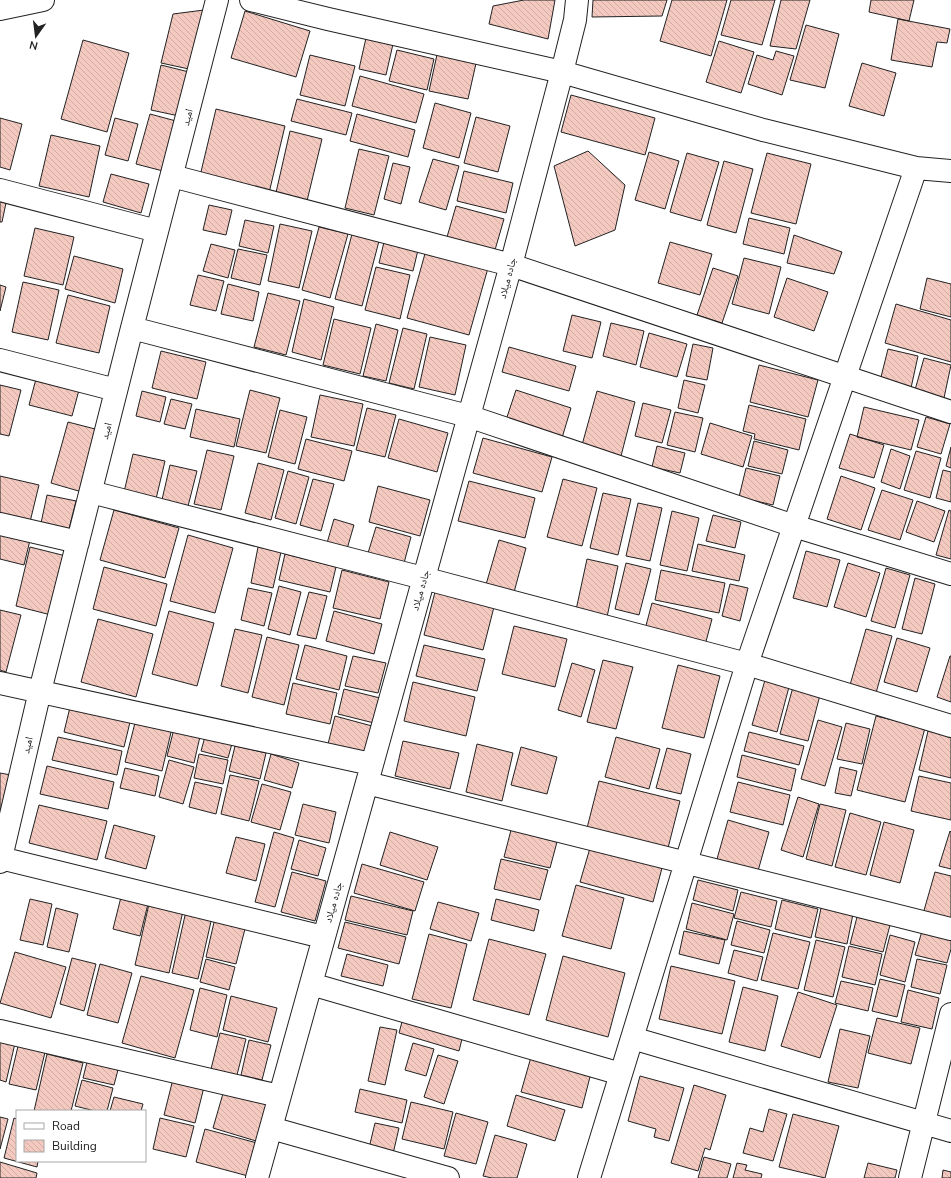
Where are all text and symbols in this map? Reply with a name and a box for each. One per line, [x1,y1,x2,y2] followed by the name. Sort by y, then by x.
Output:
[16,16,56,56] north arrow
[28,37,40,53] text: N
[178,107,197,127] street label: امید
[495,256,520,300] street label: جاده میلاد
[97,421,116,441] street label: امید
[407,568,433,612] street label: جاده میلاد
[18,735,37,755] street label: امید
[320,880,346,924] street label: جاده میلاد
[16,1110,146,1162] legend
[52,1118,80,1134] text: Road
[52,1138,97,1154] text: Building

